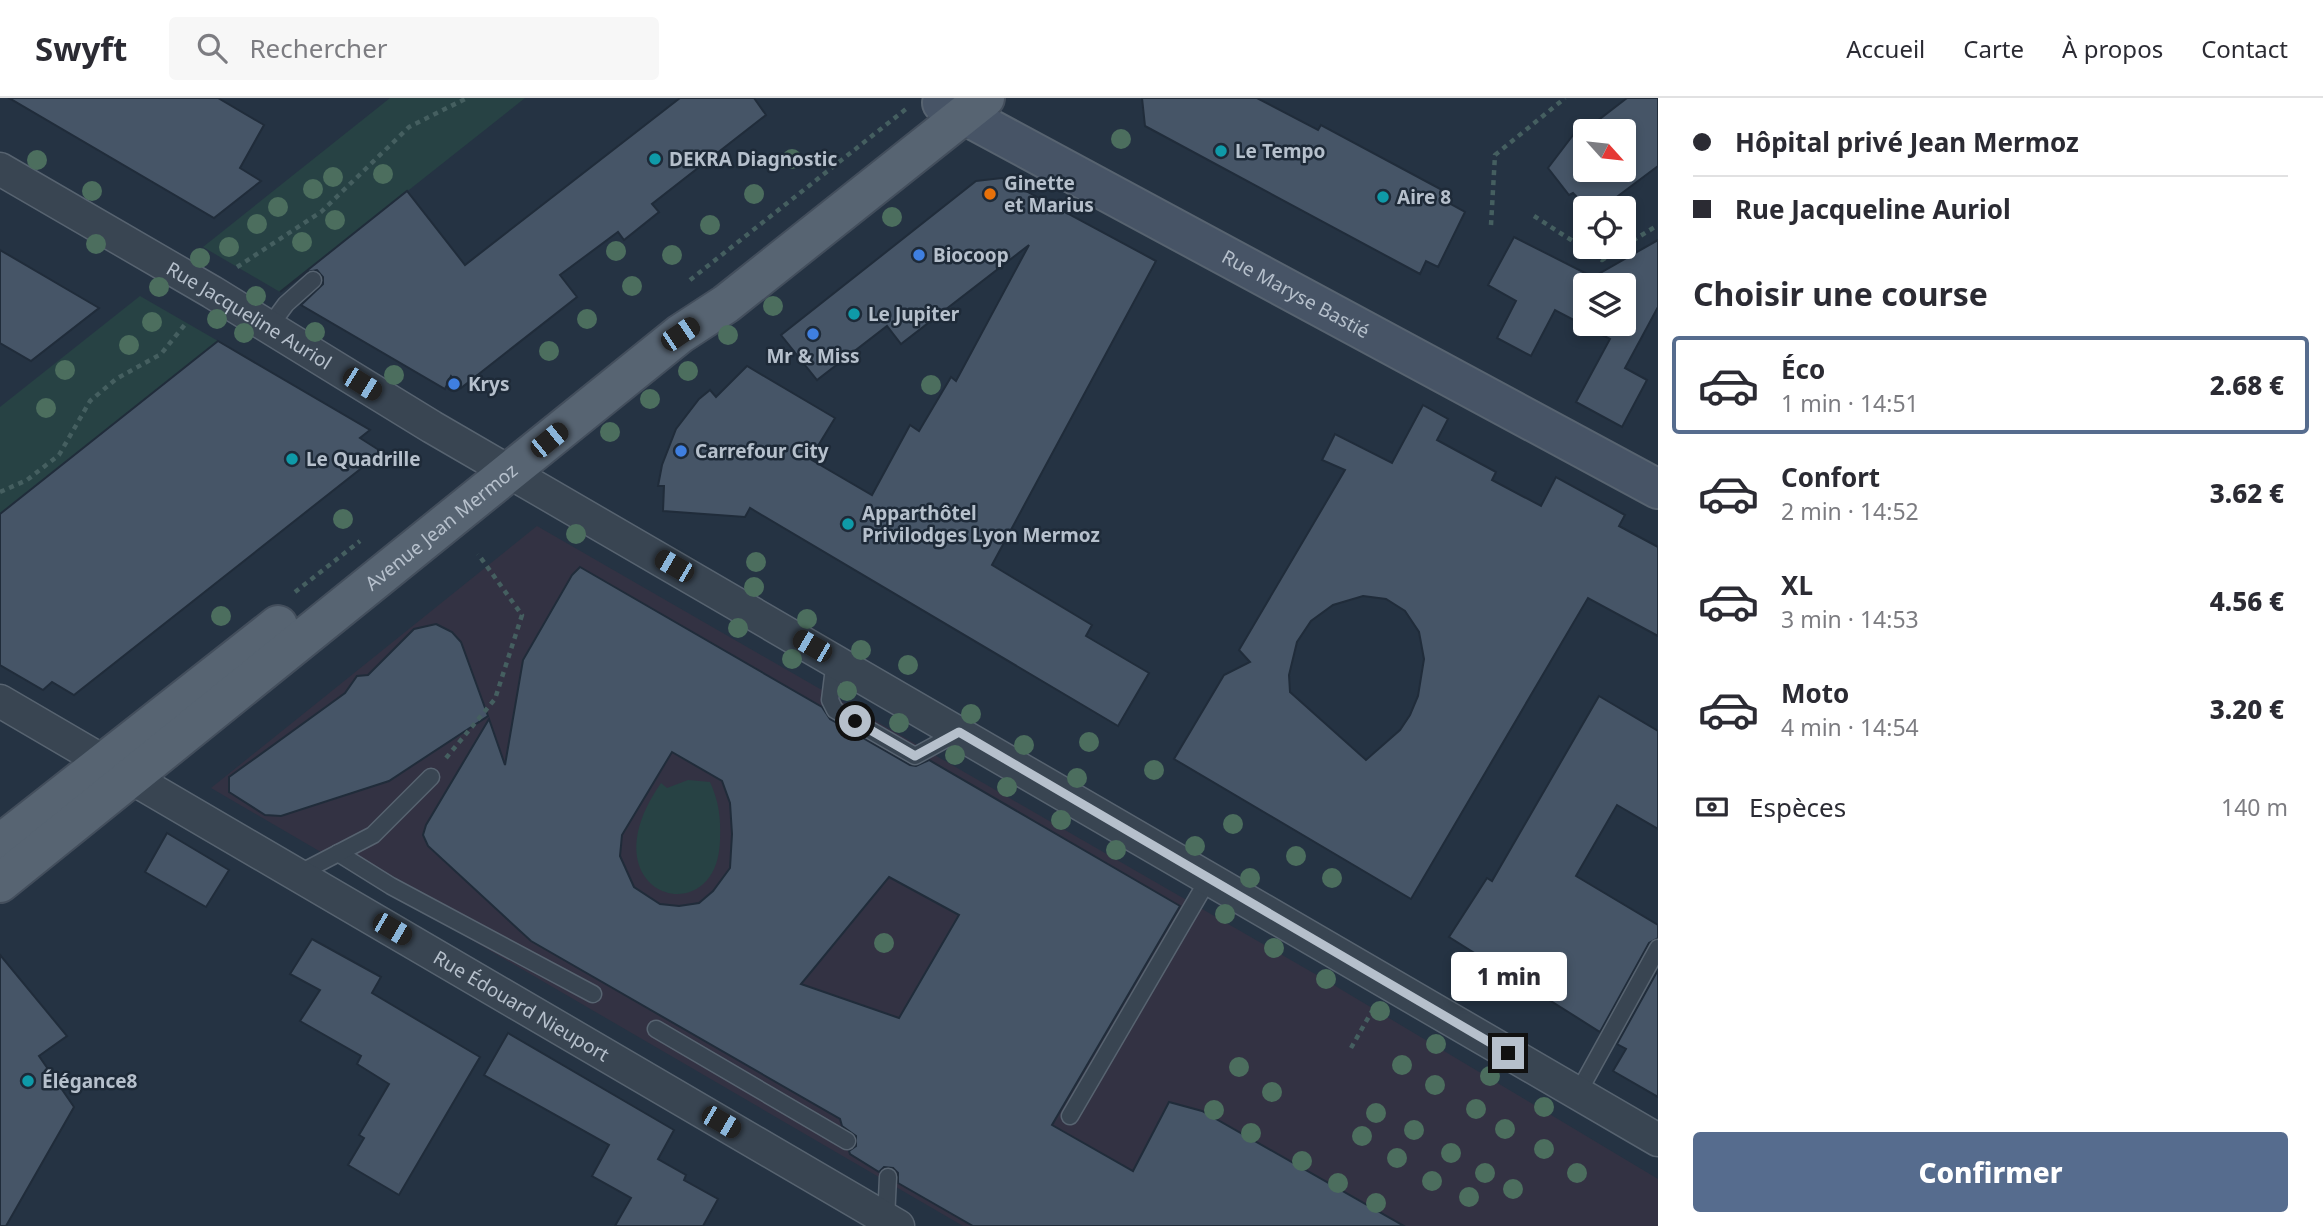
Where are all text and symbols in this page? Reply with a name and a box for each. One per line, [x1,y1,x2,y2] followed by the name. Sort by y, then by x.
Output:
[169,17,659,80] search box
[35,26,127,71] text: Swyft
[193,29,231,67] icon: search
[249,30,388,66] text: Rechercher
[1846,32,1925,65] text: Accueil
[1963,32,2024,65] text: Carte
[2062,32,2163,65] text: À propos
[2201,32,2288,65] text: Contact
[1573,119,1636,182] north arrow
[1573,119,1636,336] map controls
[1735,124,2079,160] text: Hôpital privé Jean Mermoz
[1235,138,1325,164] place label: Le Tempo
[1213,143,1229,159] marker: Le Tempo
[669,146,837,172] place label: DEKRA Diagnostic
[647,151,663,167] marker: DEKRA Diagnostic
[1004,170,1094,218] place label: Ginette et Marius
[1397,184,1451,210] place label: Aire 8
[982,186,998,202] marker: Ginette et Marius
[1375,189,1391,205] marker: Aire 8
[1735,191,2011,227] text: Rue Jacqueline Auriol
[1573,196,1636,259] button: locate
[933,242,1009,268] place label: Biocoop
[1217,243,1374,344] street label: Rue Maryse Bastié
[911,247,927,263] marker: Biocoop
[162,255,337,375] street label: Rue Jacqueline Auriol
[1693,272,1988,315] text: Choisir une course
[1573,273,1636,336] button: layers
[868,301,960,327] place label: Le Jupiter
[846,306,862,322] marker: Le Jupiter
[657,314,704,354] car
[805,326,821,342] marker: Mr & Miss
[766,343,860,369] place label: Mr & Miss
[1781,351,1825,387] text: Éco
[1697,354,1760,417] icon: car
[339,364,386,404] car
[2210,367,2284,403] text: 2.68 €
[468,371,510,397] place label: Krys
[446,376,462,392] marker: Krys
[1781,387,1919,419] text: 1 min · 14:51
[527,419,572,461] car
[695,438,829,464] place label: Carrefour City
[673,443,689,459] marker: Carrefour City
[306,446,421,472] place label: Le Quadrille
[284,451,300,467] marker: Le Quadrille
[360,457,523,596] street label: Avenue Jean Mermoz
[1781,459,1880,495] text: Confort
[1697,462,1760,525] icon: car
[2210,475,2284,511] text: 3.62 €
[1781,495,1919,527] text: 2 min · 14:52
[862,500,1100,548] place label: Apparthôtel Privilodges Lyon Mermoz
[840,516,856,532] marker: Apparthôtel Privilodges Lyon Mermoz
[651,546,698,586] car
[1781,567,1813,603] text: XL
[1697,570,1760,633] icon: car
[2210,583,2284,619] text: 4.56 €
[1781,603,1919,635] text: 3 min · 14:53
[789,626,836,666] car
[1781,675,1849,711] text: Moto
[1697,678,1760,741] icon: car
[2210,691,2284,727] text: 3.20 €
[839,705,871,737] route start
[1781,711,1919,743] text: 4 min · 14:54
[1693,788,1731,826] icon: cash
[1749,789,1846,825] text: Espèces
[2221,791,2288,823] text: 140 m
[369,909,416,949] car
[429,944,614,1067] street label: Rue Édouard Nieuport
[1450,951,1566,1000] callout: 1 min
[1477,960,1541,992] text: 1 min
[1492,1037,1524,1069] route end
[42,1068,138,1094] place label: Élégance8
[20,1073,36,1089] marker: Élégance8
[698,1102,745,1142] car
[1693,1132,2288,1212] button: Confirmer

